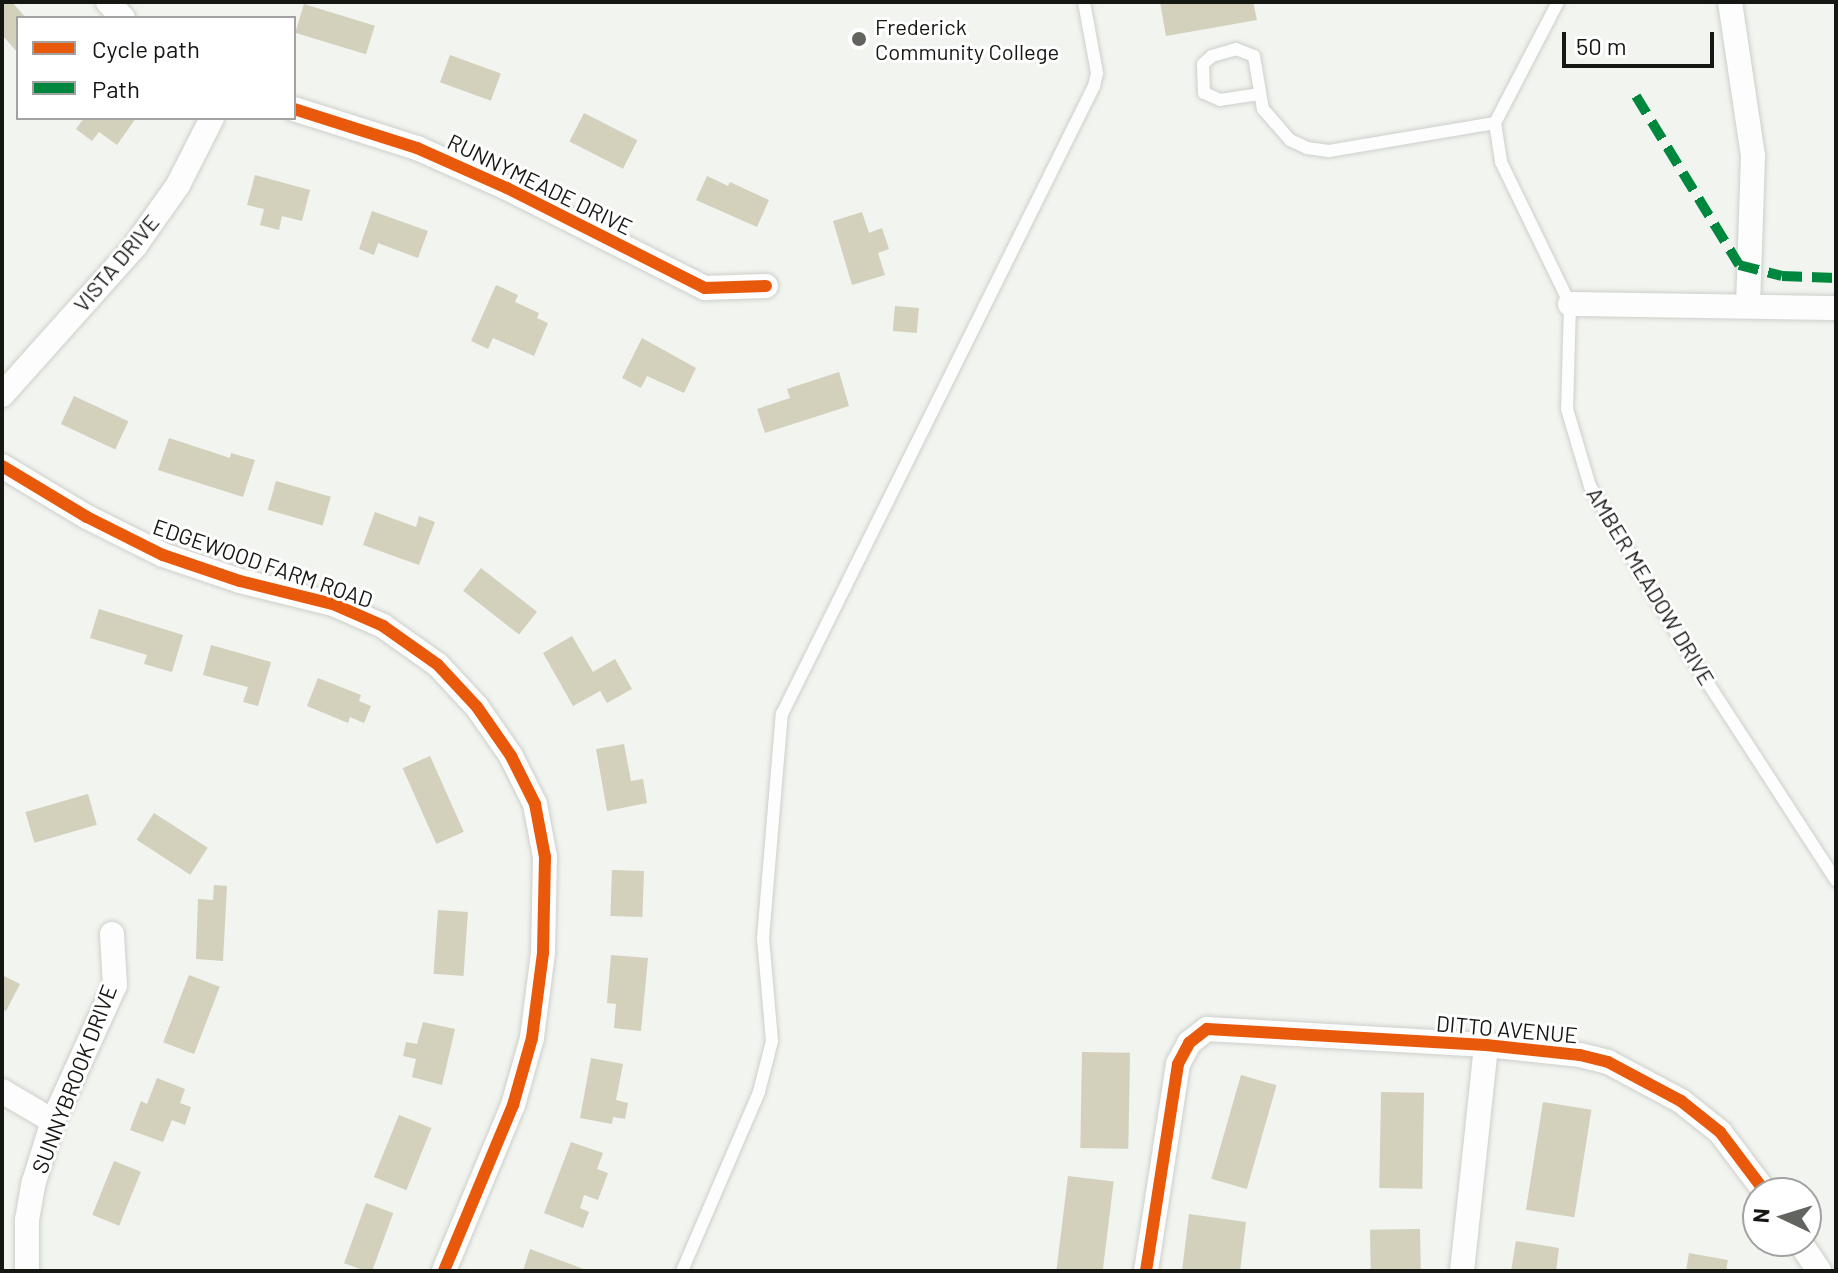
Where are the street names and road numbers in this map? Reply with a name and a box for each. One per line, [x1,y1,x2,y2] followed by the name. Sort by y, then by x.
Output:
[443,128,637,240] street label: RUNNYMEADE DRIVE
[68,209,164,317] street label: VISTA DRIVE
[1581,482,1721,690] street label: AMBER MEADOW DRIVE
[150,513,376,613] street label: EDGEWOOD FARM ROAD
[26,981,122,1177] street label: SUNNYBROOK DRIVE
[1435,1010,1579,1048] street label: DITTO AVENUE

